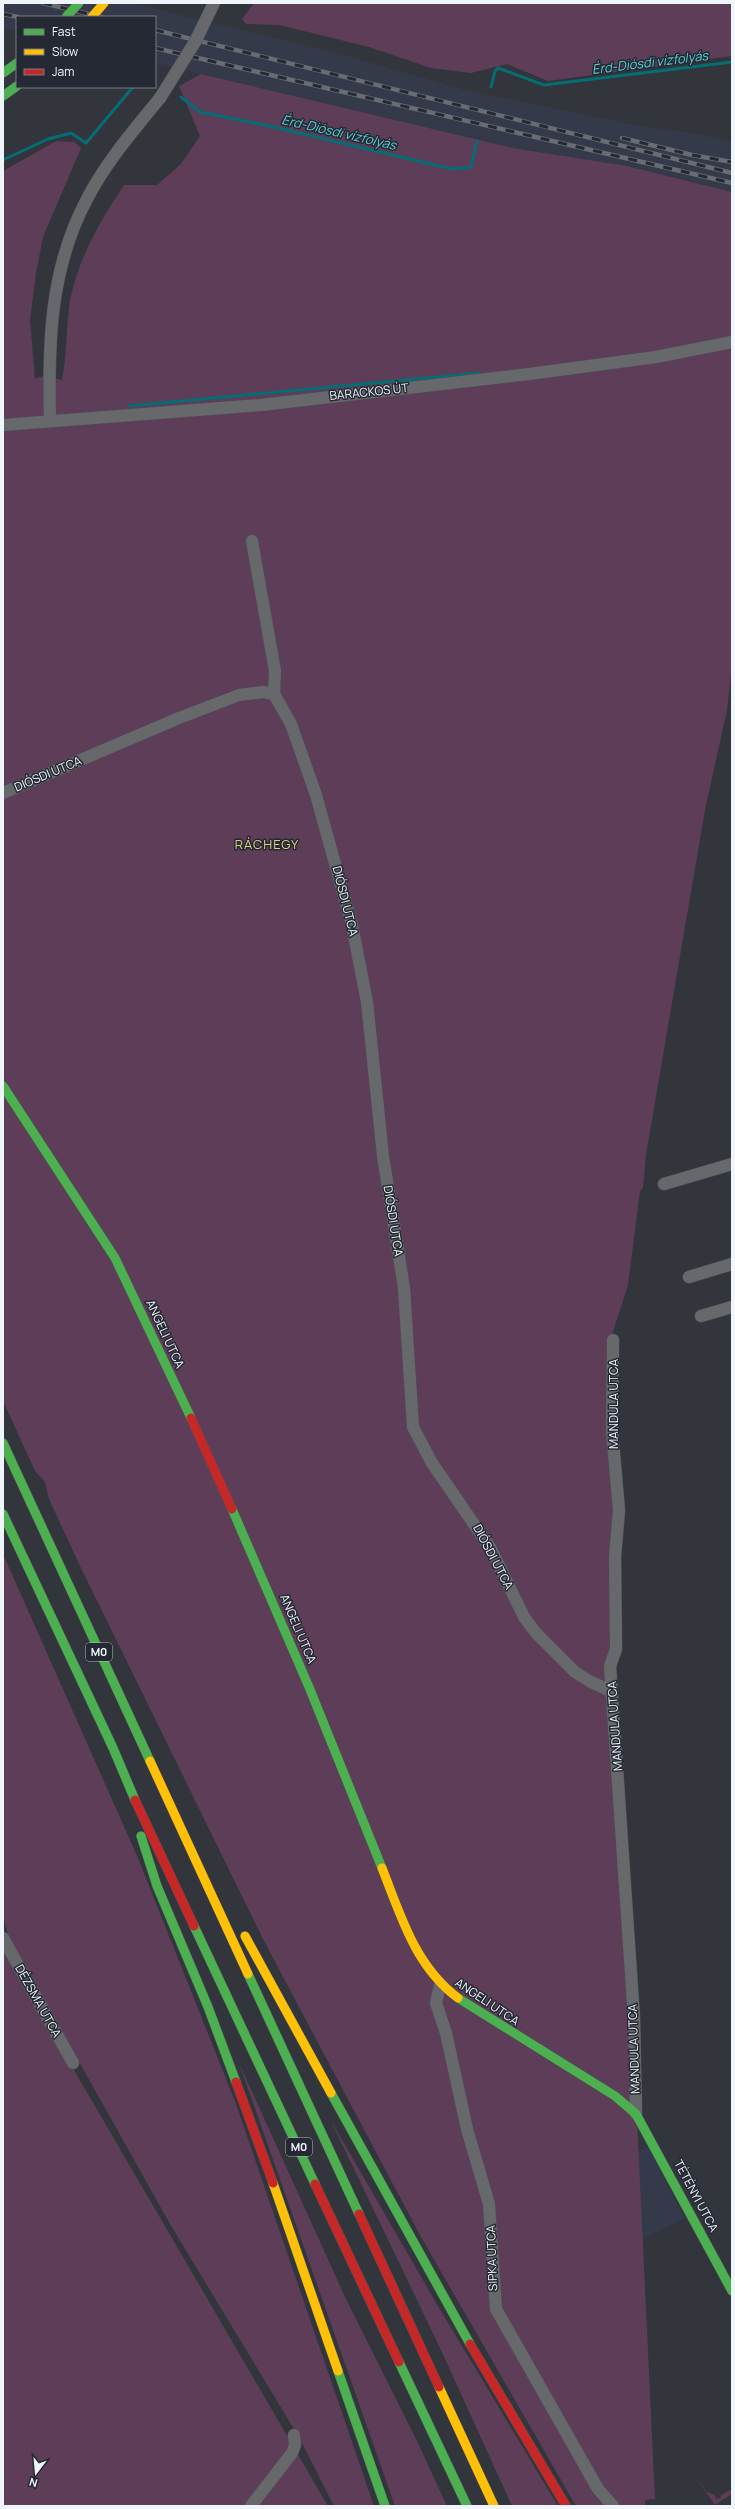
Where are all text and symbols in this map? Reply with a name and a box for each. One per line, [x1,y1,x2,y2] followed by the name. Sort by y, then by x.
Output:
[16,16,156,88] legend
[52,23,76,40] text: Fast
[52,43,78,60] text: Slow
[591,46,710,78] water label: Érd-Diósdi vízfolyás
[52,63,74,80] text: Jam
[280,110,399,154] water label: Érd-Diósdi vízfolyás
[329,379,410,404] street label: BARACKOS ÚT
[11,752,85,795] street label: DIÓSDI UTCA
[235,835,299,853] district label: RÁCHEGY
[329,864,363,938] street label: DIÓSDI UTCA
[379,1184,408,1258] street label: DIÓSDI UTCA
[142,1297,189,1371] street label: ANGELI UTCA
[605,1359,622,1449] street label: MANDULA UTCA
[469,1521,518,1593] street label: DIÓSDI UTCA
[276,1591,321,1667] street label: ANGELI UTCA
[86,1643,112,1661] road number: M0
[603,1680,626,1772] street label: MANDULA UTCA
[11,1961,66,2041] street label: DÉZSMA UTCA
[452,1974,523,2030] street label: ANGELI UTCA
[623,2003,644,2094] street label: MANDULA UTCA
[286,2138,312,2156] road number: M0
[670,2157,723,2235] street label: TÉTÉNYI UTCA
[482,2224,501,2291] street label: SIPKA UTCA
[16,2453,56,2493] north arrow
[27,2475,39,2491] text: N

